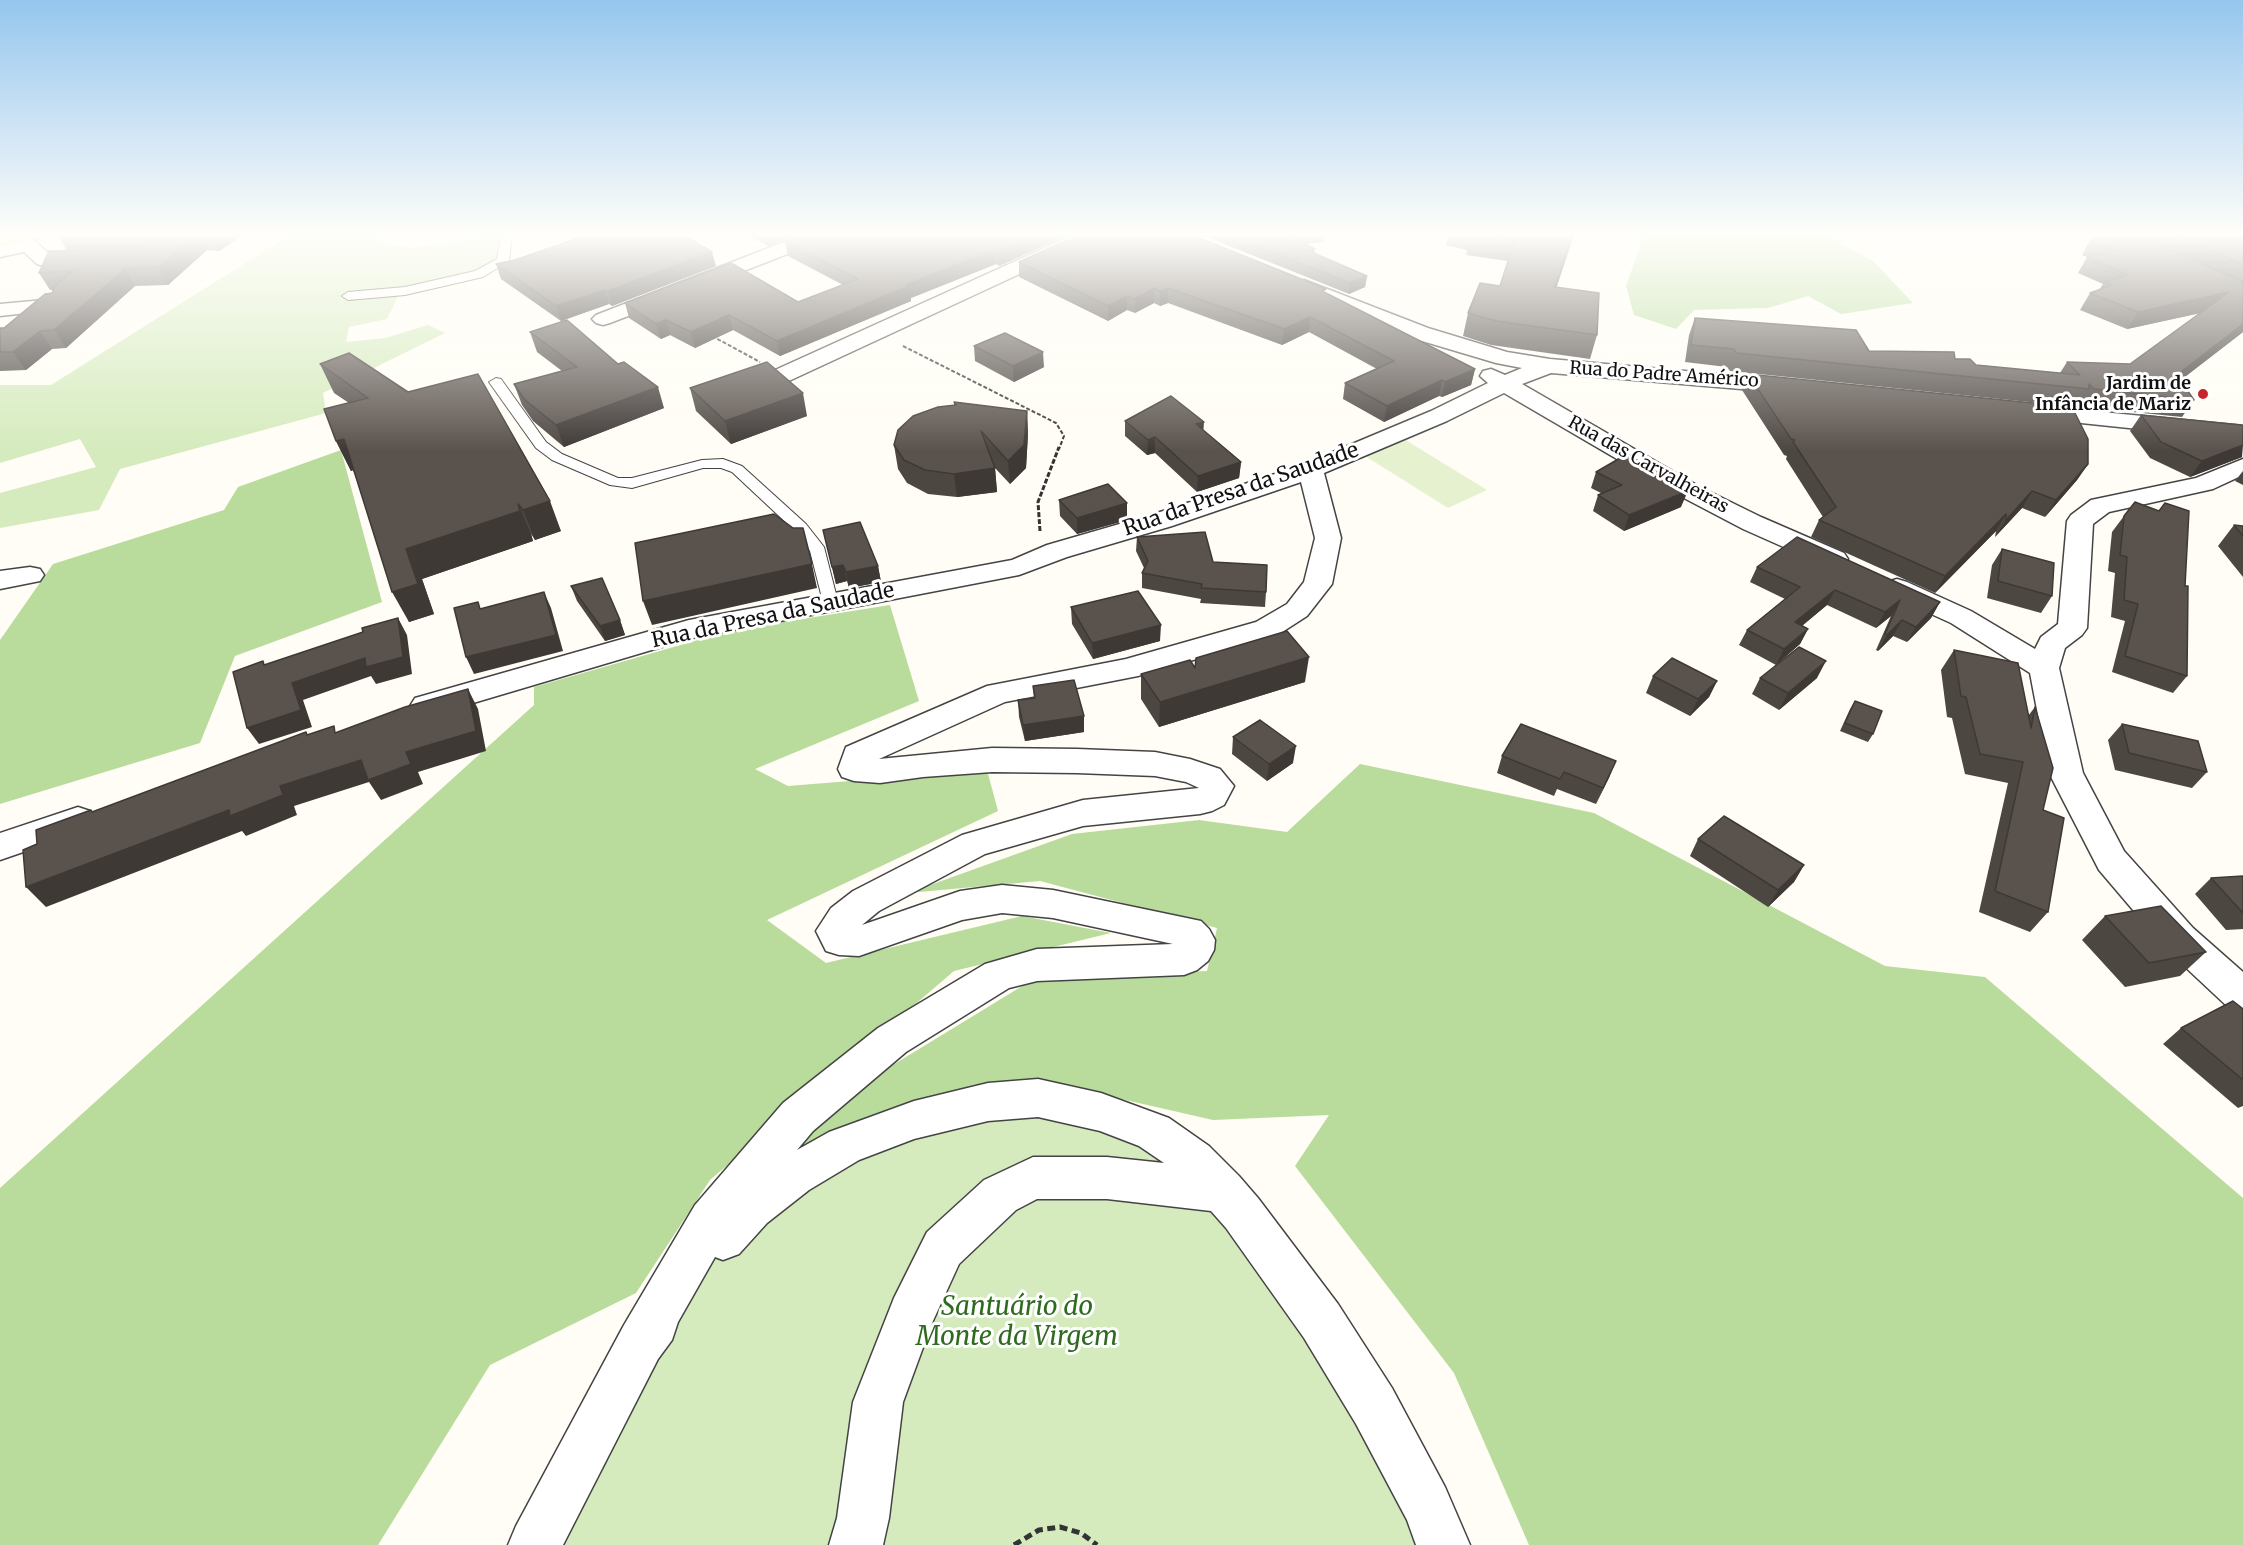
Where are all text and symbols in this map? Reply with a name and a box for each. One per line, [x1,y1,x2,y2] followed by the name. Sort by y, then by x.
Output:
[1569,358,1759,392] street label: Rua do Padre Américo
[2035,373,2191,416] place label: Jardim de Infância de Mariz
[2196,387,2210,401] marker: Jardim de Infância de Mariz
[1564,412,1732,518] street label: Rua das Carvalheiras
[1120,438,1362,542] street label: Rua da Presa da Saudade
[649,578,897,654] street label: Rua da Presa da Saudade
[916,1292,1118,1354] park label: Santuário do Monte da Virgem

